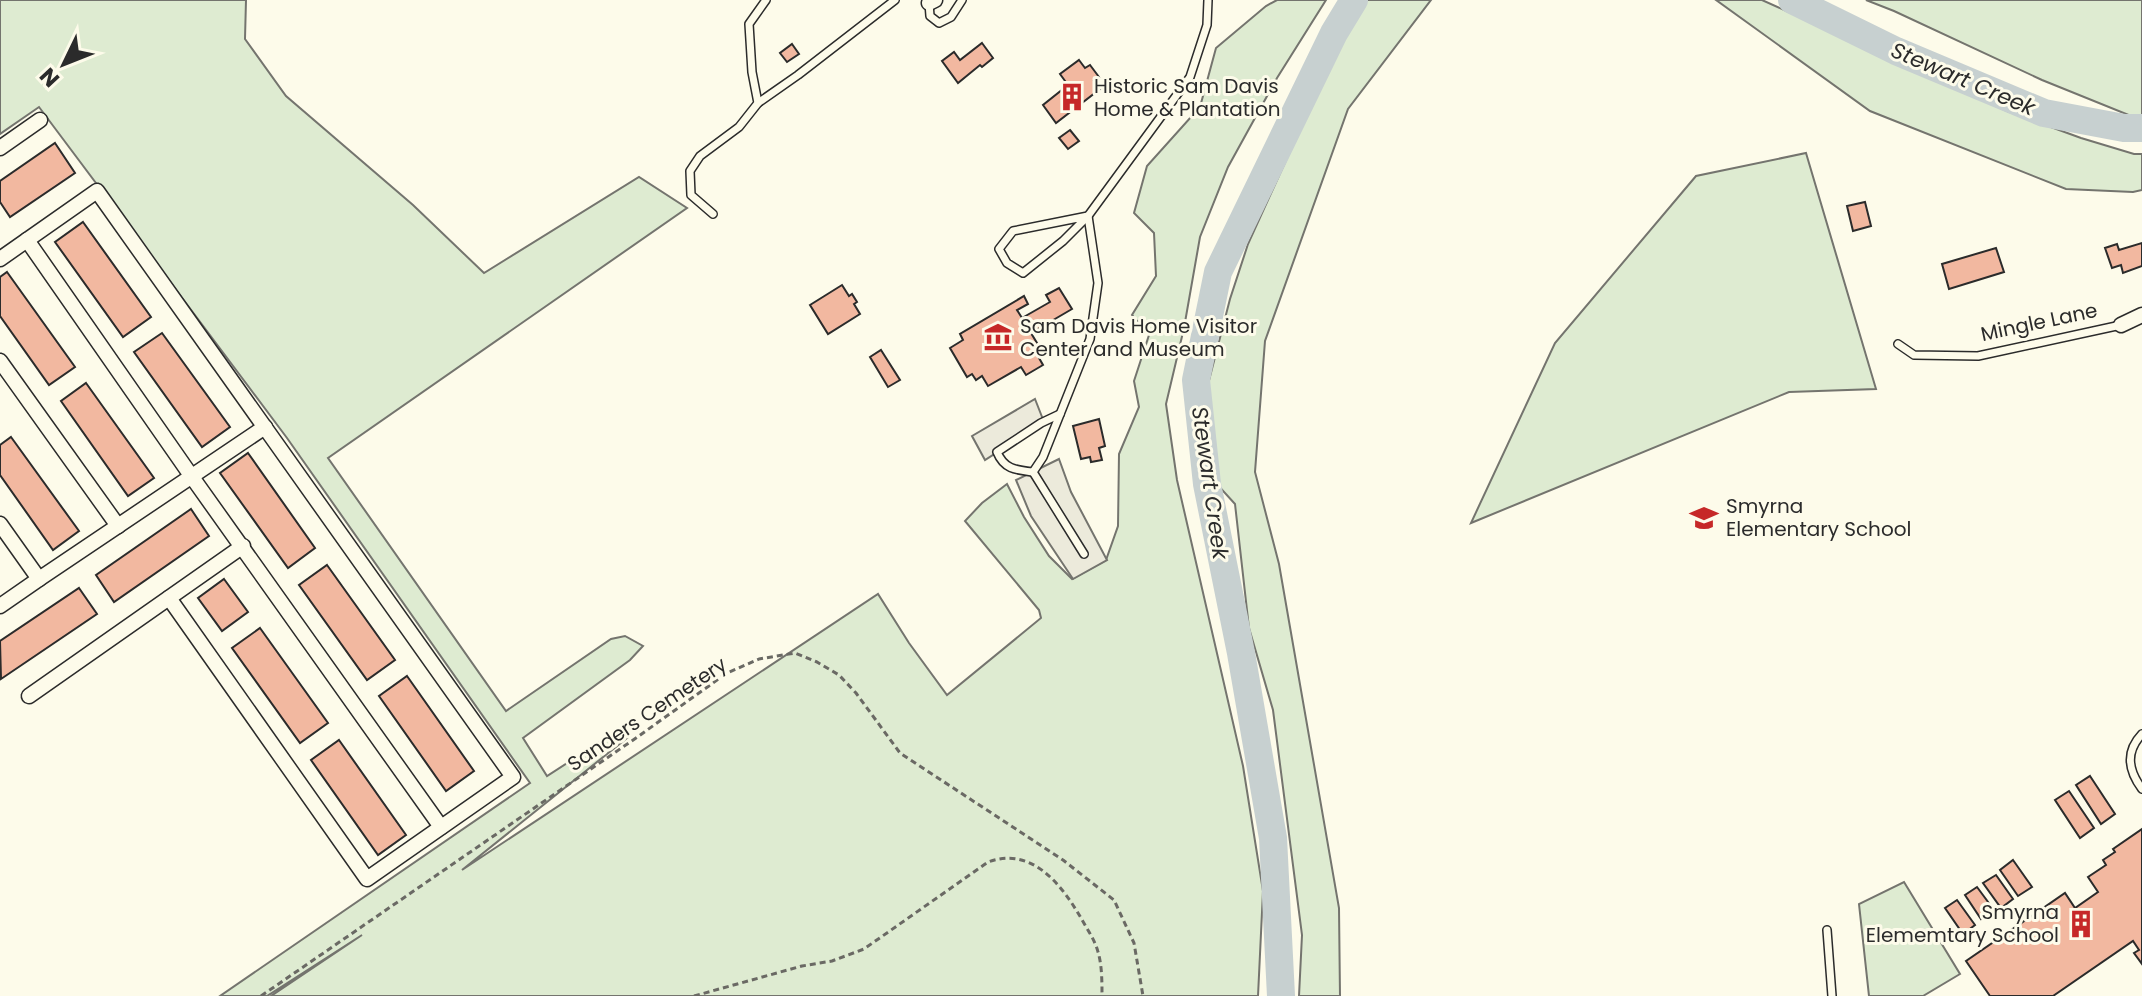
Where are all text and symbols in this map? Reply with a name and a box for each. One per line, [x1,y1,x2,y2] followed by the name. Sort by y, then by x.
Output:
[24,24,104,104] north arrow
[1886,35,2041,124] water label: Stewart Creek
[33,61,67,94] text: N
[1094,72,1281,123] place label: Historic Sam Davis Home & Plantation
[1057,82,1087,112] building icon: Historic Sam Davis Home & Plantation
[1978,296,2100,348] street label: Mingle Lane
[1020,312,1257,363] place label: Sam Davis Home Visitor Center and Museum
[983,322,1013,352] museum icon: Sam Davis Home Visitor Center and Museum
[1184,405,1236,563] water label: Stewart Creek
[1726,492,1911,543] place label: Smyrna Elementary School
[1689,503,1719,533] school or university icon: Smyrna Elementary School
[562,650,732,778] street label: Sanders Cemetery
[1866,898,2059,949] place label: Smyrna Elememtary School
[2066,909,2096,939] building icon: Smyrna Elememtary School

